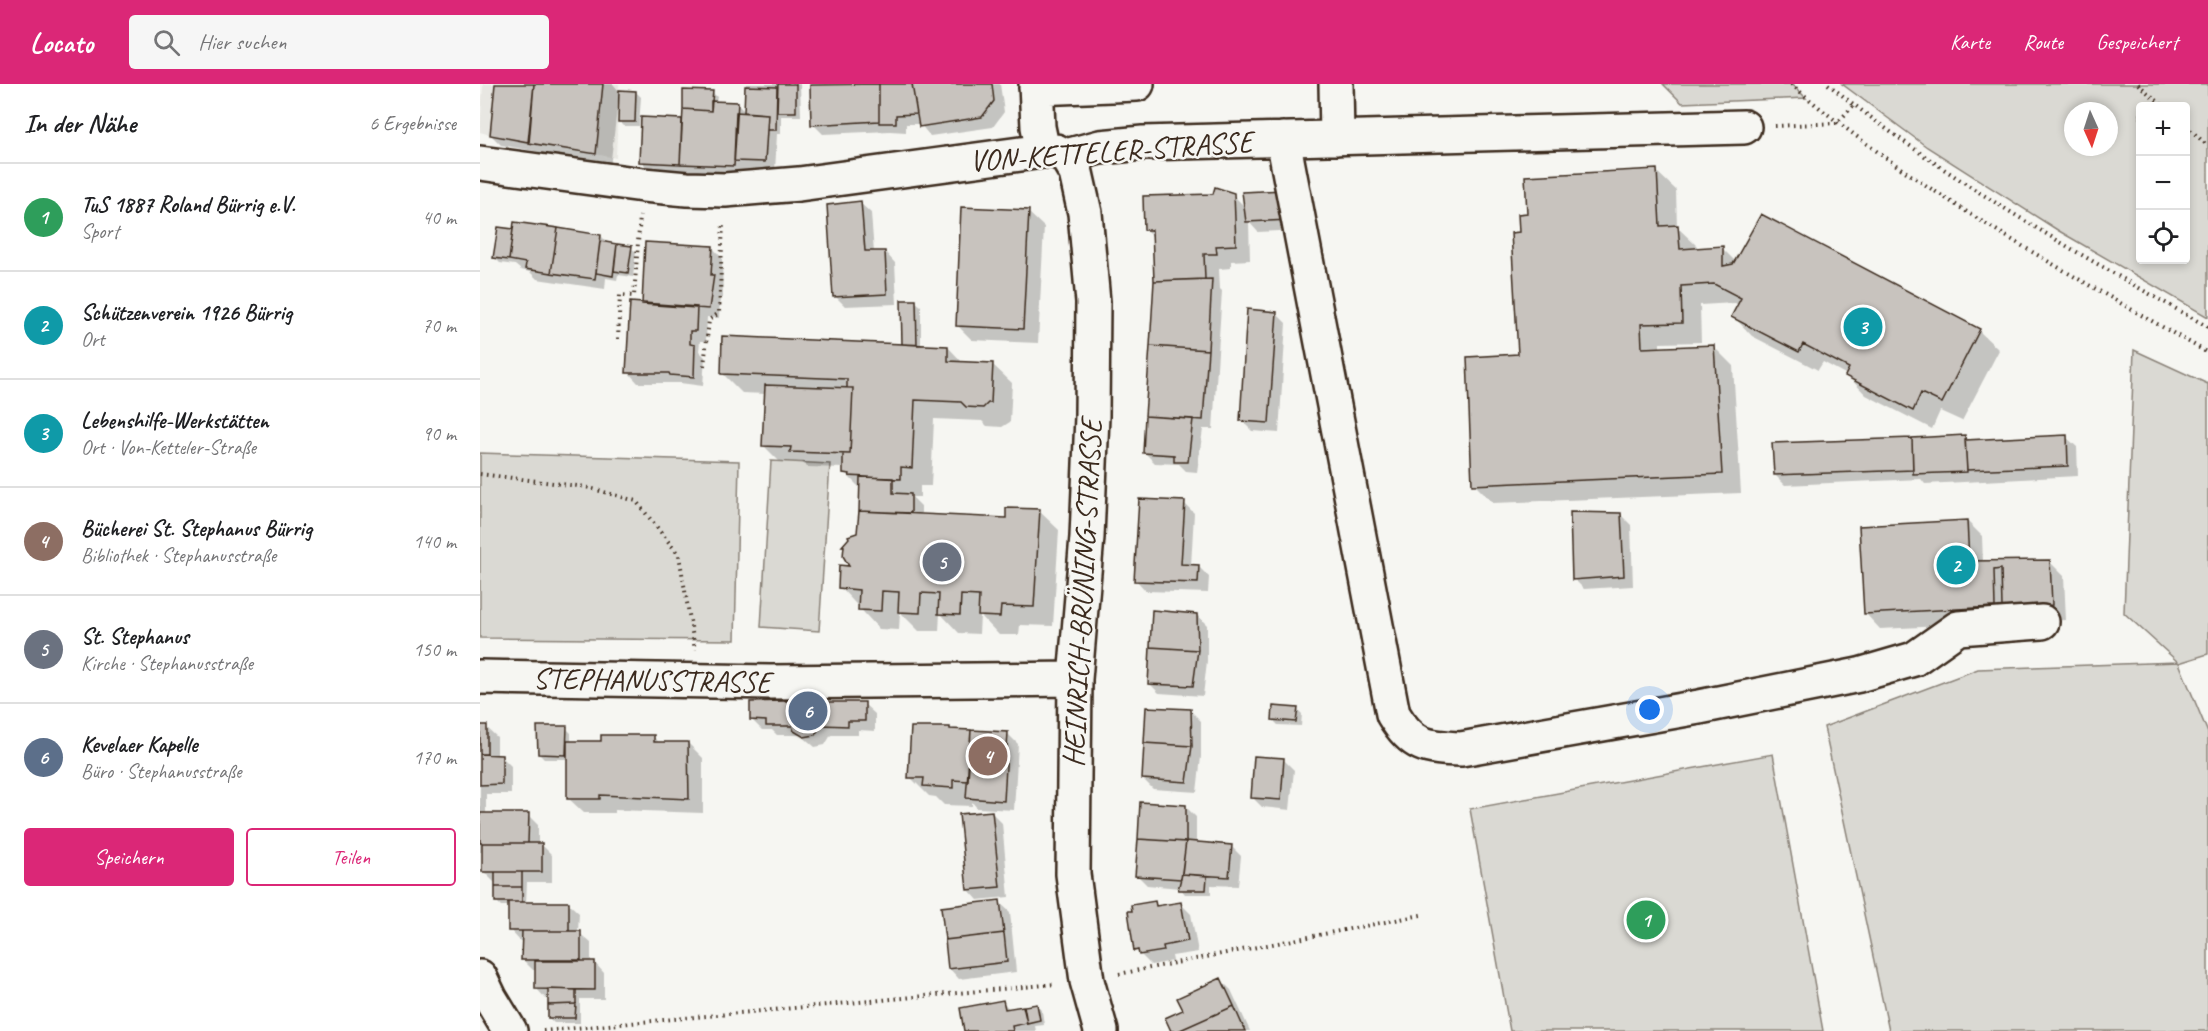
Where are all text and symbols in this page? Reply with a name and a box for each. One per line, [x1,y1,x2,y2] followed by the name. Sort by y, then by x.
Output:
[129,15,549,69] search box
[30,25,93,60] text: Locato
[150,26,183,59] icon: search
[198,28,286,56] text: Hier suchen
[1950,29,1990,55] text: Karte
[2023,29,2063,55] text: Route
[2096,29,2178,55] text: Gespeichert
[2064,102,2118,156] north arrow
[2136,102,2190,264] map controls
[2136,102,2190,156] button: +
[24,107,136,140] text: In der Nähe
[369,111,456,136] text: 6 Ergebnisse
[968,122,1257,180] street label: VON-KETTELER-STRASSE
[2136,156,2190,210] button: −
[81,191,295,219] text: TuS 1887 Roland Bürrig e.V.
[39,205,48,230] text: 1
[422,205,456,230] text: 40 m
[2136,210,2190,264] button: locate
[81,219,119,244] text: Sport
[81,299,292,327] text: Schützenverein 1926 Bürrig
[1844,304,1882,350] pin: 3
[39,313,48,338] text: 2
[422,313,456,338] text: 70 m
[81,327,105,352] text: Ort
[81,407,269,435] text: Lebenshilfe-Werkstätten
[1054,415,1110,768] street label: HEINRICH-BRÜNING-STRASSE
[39,421,48,446] text: 3
[422,421,456,446] text: 90 m
[81,435,256,460] text: Ort · Von-Ketteler-Straße
[81,515,312,543] text: Bücherei St. Stephanus Bürrig
[39,529,48,554] text: 4
[413,529,456,554] text: 140 m
[922,540,962,584] pin: 5
[1936,542,1976,588] pin: 2
[81,543,276,568] text: Bibliothek · Stephanusstraße
[81,623,189,651] text: St. Stephanus
[39,637,48,662] text: 5
[413,637,456,662] text: 150 m
[81,651,253,676] text: Kirche · Stephanusstraße
[533,659,775,701] street label: STEPHANUSSTRASSE
[788,688,828,734] pin: 6
[1635,695,1664,724] your location
[81,731,197,759] text: Kevelaer Kapelle
[968,734,1008,778] pin: 4
[39,745,48,770] text: 6
[413,745,456,770] text: 170 m
[81,759,241,784] text: Büro · Stephanusstraße
[24,828,234,886] button: Speichern
[246,828,456,886] button: Teilen
[1626,898,1666,942] pin: 1

